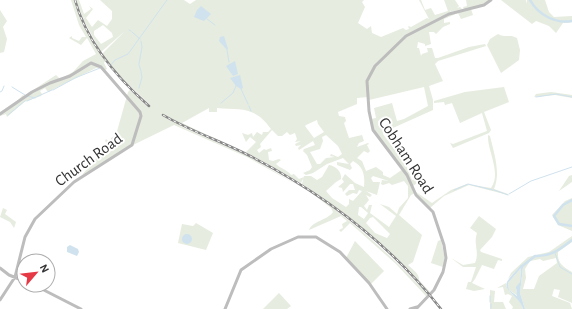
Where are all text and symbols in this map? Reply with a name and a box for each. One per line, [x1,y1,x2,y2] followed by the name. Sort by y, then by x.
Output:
[376,115,437,196] street label: Cobham Road
[52,130,125,189] street label: Church Road
[16,253,56,293] north arrow
[38,263,51,275] text: N

